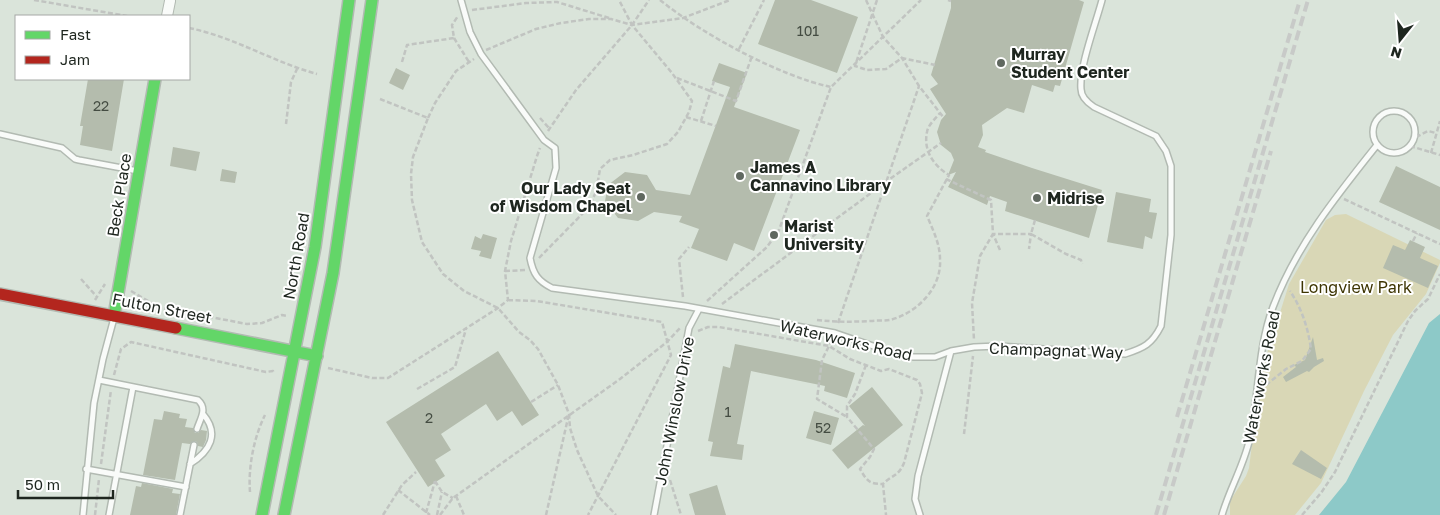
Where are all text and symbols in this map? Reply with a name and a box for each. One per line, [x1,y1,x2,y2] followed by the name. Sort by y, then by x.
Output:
[15,15,190,80] legend
[1375,15,1425,65] north arrow
[797,22,819,39] house number: 101
[60,25,91,43] text: Fast
[1388,43,1404,63] text: N
[1011,44,1129,82] place label: Murray Student Center
[60,50,90,68] text: Jam
[995,57,1007,69] marker: Murray Student Center
[93,97,109,114] house number: 22
[103,152,135,238] street label: Beck Place
[750,157,892,195] place label: James A Cannavino Library
[734,170,746,182] marker: James A Cannavino Library
[490,178,632,216] place label: Our Lady Seat of Wisdom Chapel
[1047,188,1105,208] place label: Midrise
[635,191,647,203] marker: Our Lady Seat of Wisdom Chapel
[1031,192,1043,204] marker: Midrise
[279,211,313,301] street label: North Road
[784,216,865,254] place label: Marist University
[768,229,780,241] marker: Marist University
[1300,277,1412,297] park label: Longview Park
[110,289,214,327] street label: Fulton Street
[1238,309,1284,445] street label: Waterworks Road
[778,315,914,365] street label: Waterworks Road
[650,335,698,487] street label: John Winslow Drive
[989,338,1123,362] street label: Champagnat Way
[725,403,732,420] house number: 1
[425,409,433,426] house number: 2
[815,419,831,436] house number: 52
[18,468,112,500] scale bar
[25,475,60,493] text: 50 m

